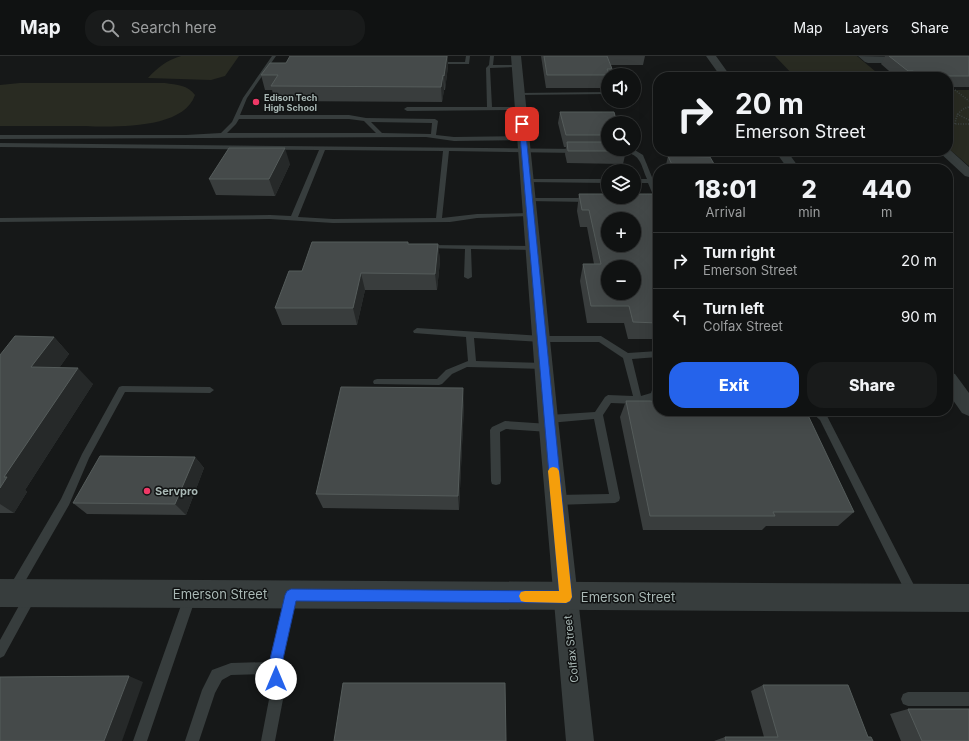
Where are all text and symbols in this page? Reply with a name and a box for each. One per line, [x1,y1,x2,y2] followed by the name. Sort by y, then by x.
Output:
[85,10,365,46] search box
[20,16,61,39] text: Map
[99,17,121,39] icon: search
[131,18,216,37] text: Search here
[794,19,823,36] text: Map
[845,19,889,36] text: Layers
[911,19,949,36] text: Share
[601,68,641,300] map controls
[601,68,641,108] button: sound
[735,87,804,121] text: 20 m
[669,88,721,140] icon: right
[264,92,318,113] place label: Edison Tech High School
[251,97,261,107] marker: Edison Tech High School
[505,107,539,141] pin
[511,113,533,135] icon: arrive
[601,116,641,156] button: search
[735,121,866,142] text: Emerson Street
[601,164,641,204] button: layers
[694,175,757,204] text: 18:01
[802,175,817,204] text: 2
[862,175,911,204] text: 440
[706,204,746,220] text: Arrival
[798,204,820,220] text: min
[881,204,892,220] text: m
[601,212,641,252] button: +
[703,243,775,262] text: Turn right
[669,250,691,272] icon: right
[901,251,937,270] text: 20 m
[601,260,641,300] button: −
[703,262,797,278] text: Emerson Street
[703,299,764,318] text: Turn left
[669,306,691,328] icon: left
[901,307,937,326] text: 90 m
[703,318,783,334] text: Colfax Street
[669,362,799,408] button: Exit
[807,362,937,408] button: Share
[155,484,198,498] place label: Servpro
[142,486,152,496] marker: Servpro
[173,586,267,602] street label: Emerson Street
[581,589,675,605] street label: Emerson Street
[560,614,581,683] street label: Colfax Street
[255,658,297,700] position arrow

